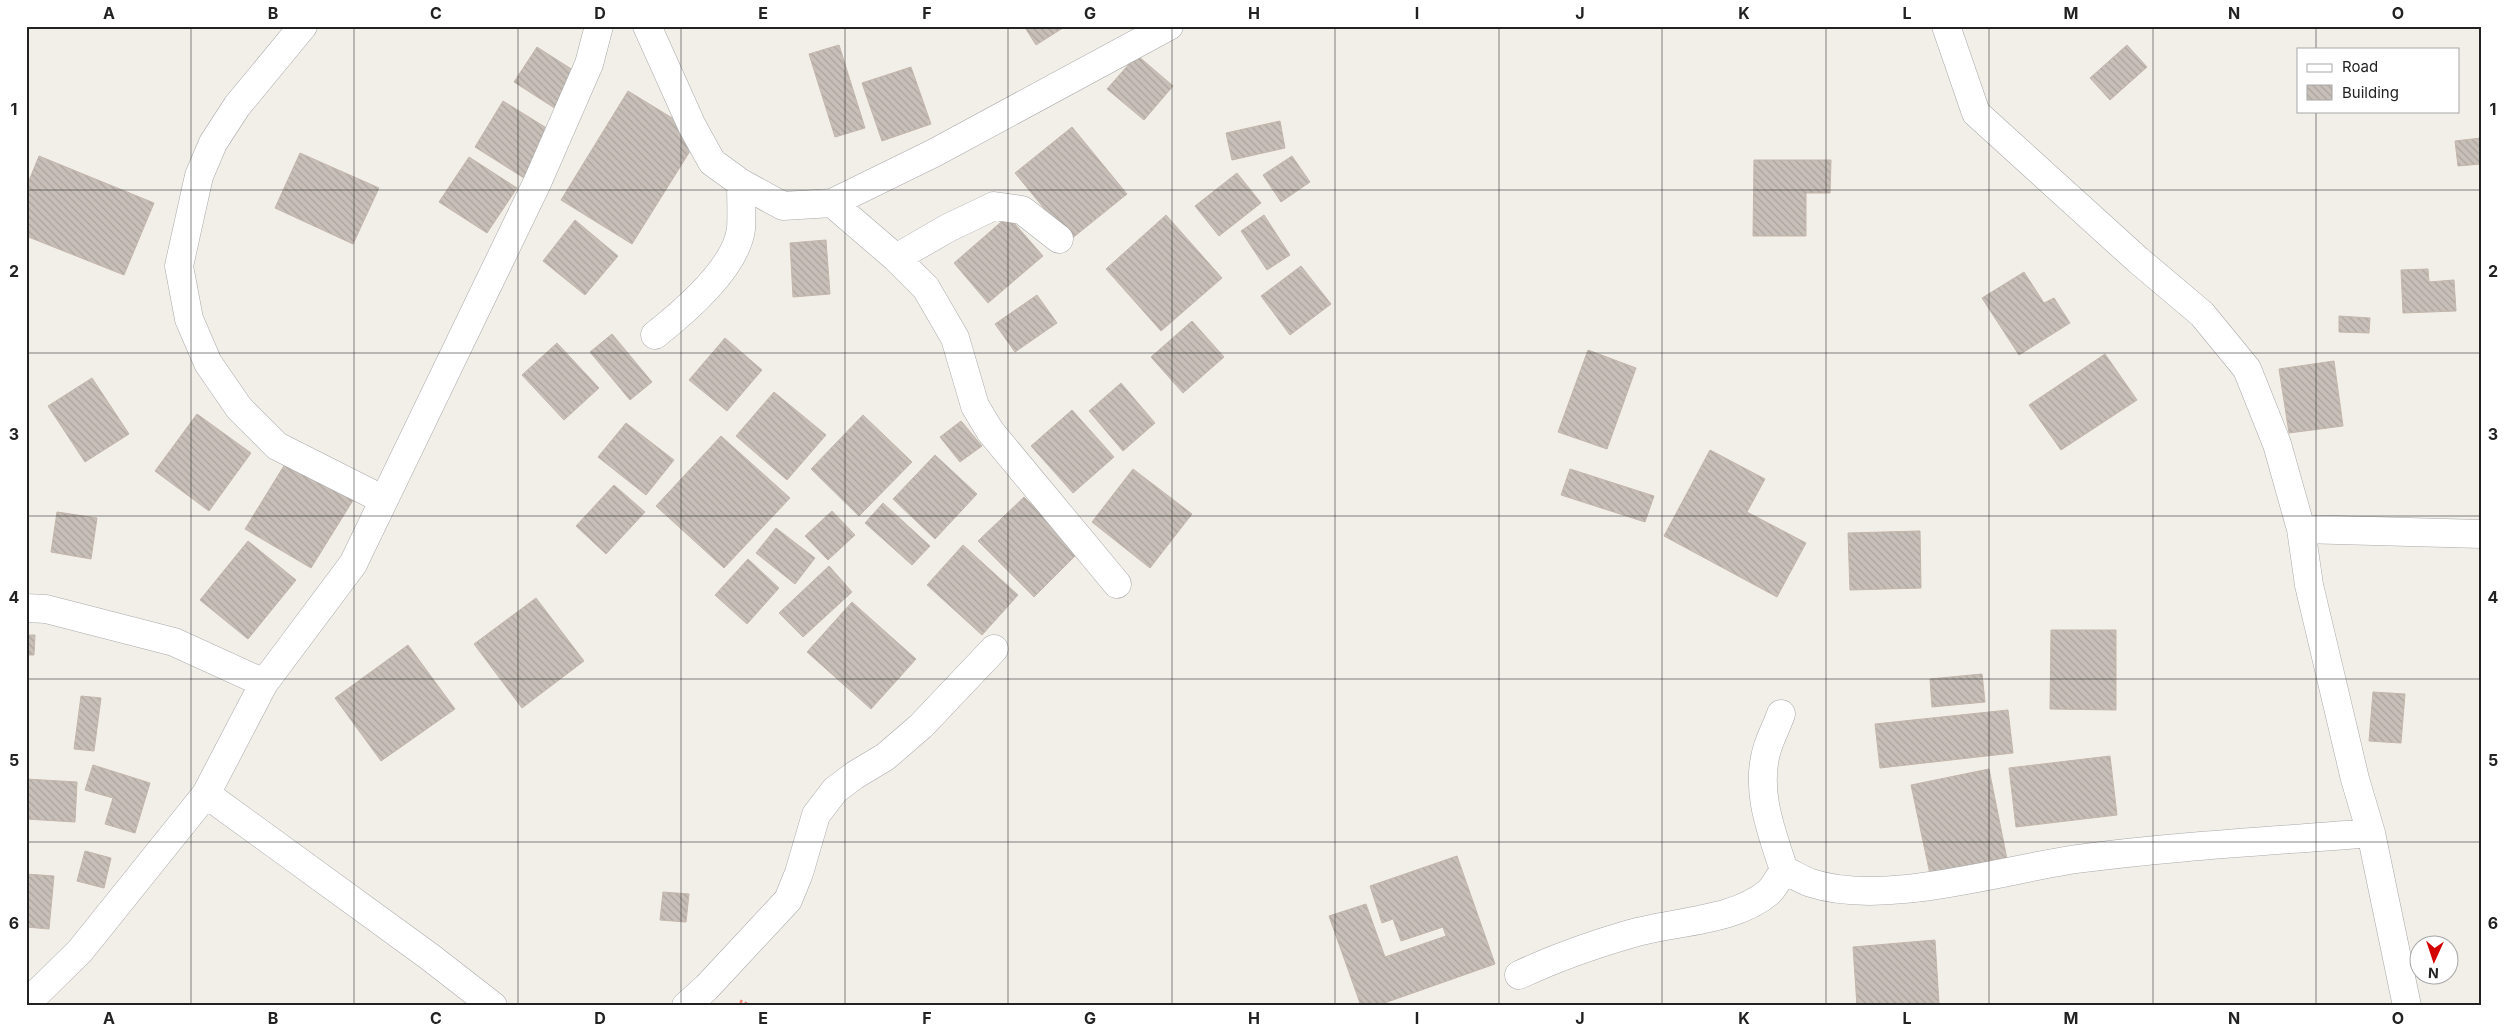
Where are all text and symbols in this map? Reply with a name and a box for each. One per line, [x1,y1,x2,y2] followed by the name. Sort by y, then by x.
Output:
[103,3,115,23] text: A
[268,3,278,23] text: B
[430,3,442,23] text: C
[594,3,606,23] text: D
[758,3,768,23] text: E
[922,3,932,23] text: F
[1084,3,1096,23] text: G
[1248,3,1260,23] text: H
[1415,3,1419,23] text: I
[1575,3,1585,23] text: J
[1738,3,1750,23] text: K
[1902,3,1912,23] text: L
[2064,3,2078,23] text: M
[2228,3,2240,23] text: N
[2392,3,2404,23] text: O
[2297,48,2460,112] legend
[2342,57,2378,76] text: Road
[2342,83,2399,102] text: Building
[11,99,17,119] text: 1
[2490,99,2496,119] text: 1
[9,261,19,281] text: 2
[2488,261,2498,281] text: 2
[9,424,19,444] text: 3
[2488,424,2498,444] text: 3
[9,587,20,607] text: 4
[2488,587,2499,607] text: 4
[9,750,19,770] text: 5
[2488,750,2498,770] text: 5
[9,913,19,933] text: 6
[2488,913,2498,933] text: 6
[2410,934,2460,984] north arrow
[2428,965,2439,982] text: N
[103,1008,115,1028] text: A
[268,1008,278,1028] text: B
[430,1008,442,1028] text: C
[594,1008,606,1028] text: D
[758,1008,768,1028] text: E
[922,1008,932,1028] text: F
[1084,1008,1096,1028] text: G
[1248,1008,1260,1028] text: H
[1415,1008,1419,1028] text: I
[1575,1008,1585,1028] text: J
[1738,1008,1750,1028] text: K
[1902,1008,1912,1028] text: L
[2064,1008,2078,1028] text: M
[2228,1008,2240,1028] text: N
[2392,1008,2404,1028] text: O

